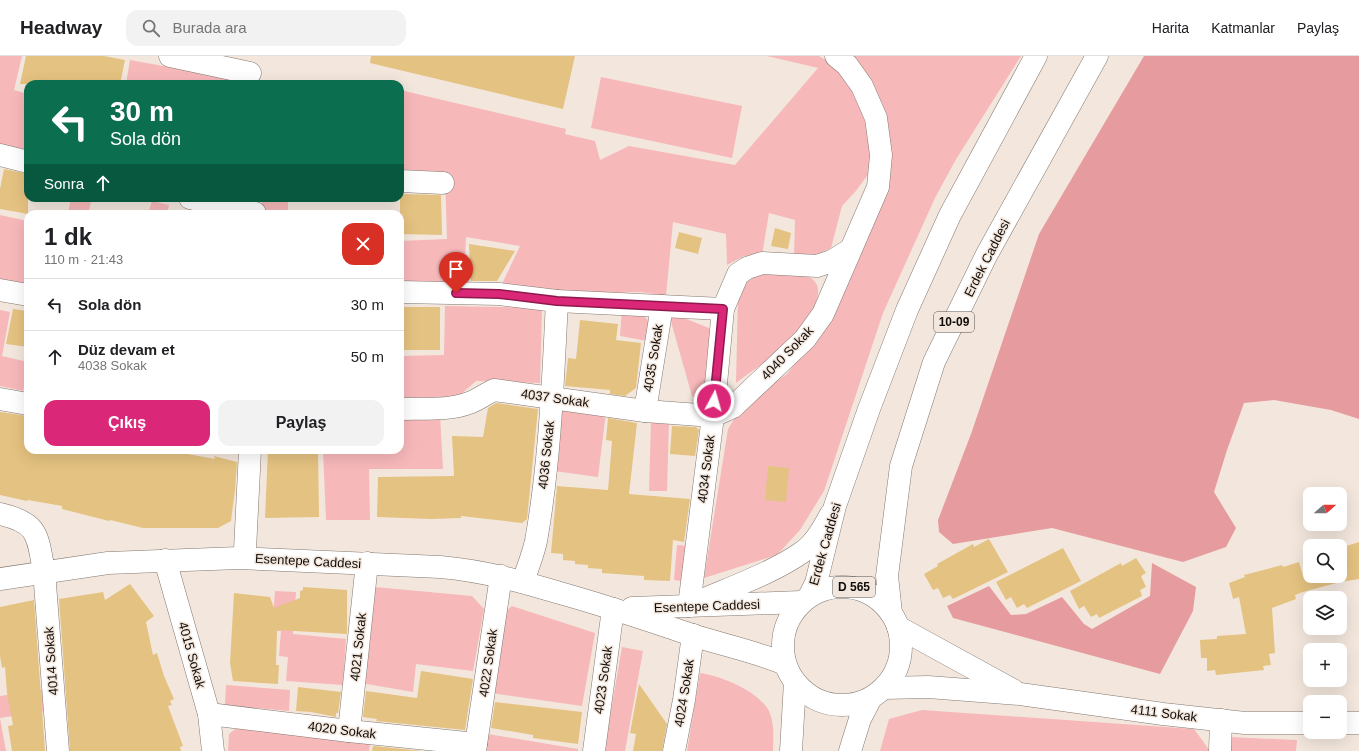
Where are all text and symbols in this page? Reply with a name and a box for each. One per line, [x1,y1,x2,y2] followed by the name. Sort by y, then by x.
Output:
[126,10,406,46] search box
[20,17,102,38] text: Headway
[140,17,162,39] icon: search
[172,19,247,36] text: Burada ara
[1152,20,1189,36] text: Harita
[1211,20,1275,36] text: Katmanlar
[1297,20,1339,36] text: Paylaş
[44,96,96,148] icon: left
[110,96,174,127] text: 30 m
[110,129,181,149] text: Sola dön
[92,172,114,194] icon: ahead
[44,175,84,192] text: Sonra
[961,217,1013,299] street label: Erdek Caddesi
[44,223,92,250] text: 1 dk
[342,223,384,265] button: close
[44,252,123,267] text: 110 m · 21:43
[439,252,473,293] pin
[445,258,467,280] icon: arrive
[44,294,66,316] icon: left
[78,296,141,313] text: Sola dön
[351,296,384,313] text: 30 m
[934,312,974,332] road number: 10-09
[640,322,666,393] street label: 4035 Sokak
[758,323,817,383] street label: 4040 Sokak
[78,341,175,358] text: Düz devam et
[44,346,66,368] icon: ahead
[351,348,384,365] text: 50 m
[78,358,147,373] text: 4038 Sokak
[693,380,735,422] position arrow
[520,386,591,410] street label: 4037 Sokak
[44,400,210,446] button: Çıkış
[218,400,384,446] button: Paylaş
[535,420,557,490] street label: 4036 Sokak
[694,434,718,504] street label: 4034 Sokak
[1303,487,1347,531] north arrow
[1303,487,1347,739] map controls
[806,501,844,587] street label: Erdek Caddesi
[1303,539,1347,583] button: search
[255,551,362,571] street label: Esentepe Caddesi
[833,577,875,597] road number: D 565
[1303,591,1347,635] button: layers
[654,597,760,615] street label: Esentepe Caddesi
[347,612,369,682] street label: 4021 Sokak
[175,620,209,691] street label: 4015 Sokak
[41,626,61,696] street label: 4014 Sokak
[476,627,500,698] street label: 4022 Sokak
[1303,643,1347,687] button: +
[591,644,615,715] street label: 4023 Sokak
[671,657,697,728] street label: 4024 Sokak
[1303,695,1347,739] button: −
[1130,701,1199,725] street label: 4111 Sokak
[307,718,377,742] street label: 4020 Sokak

